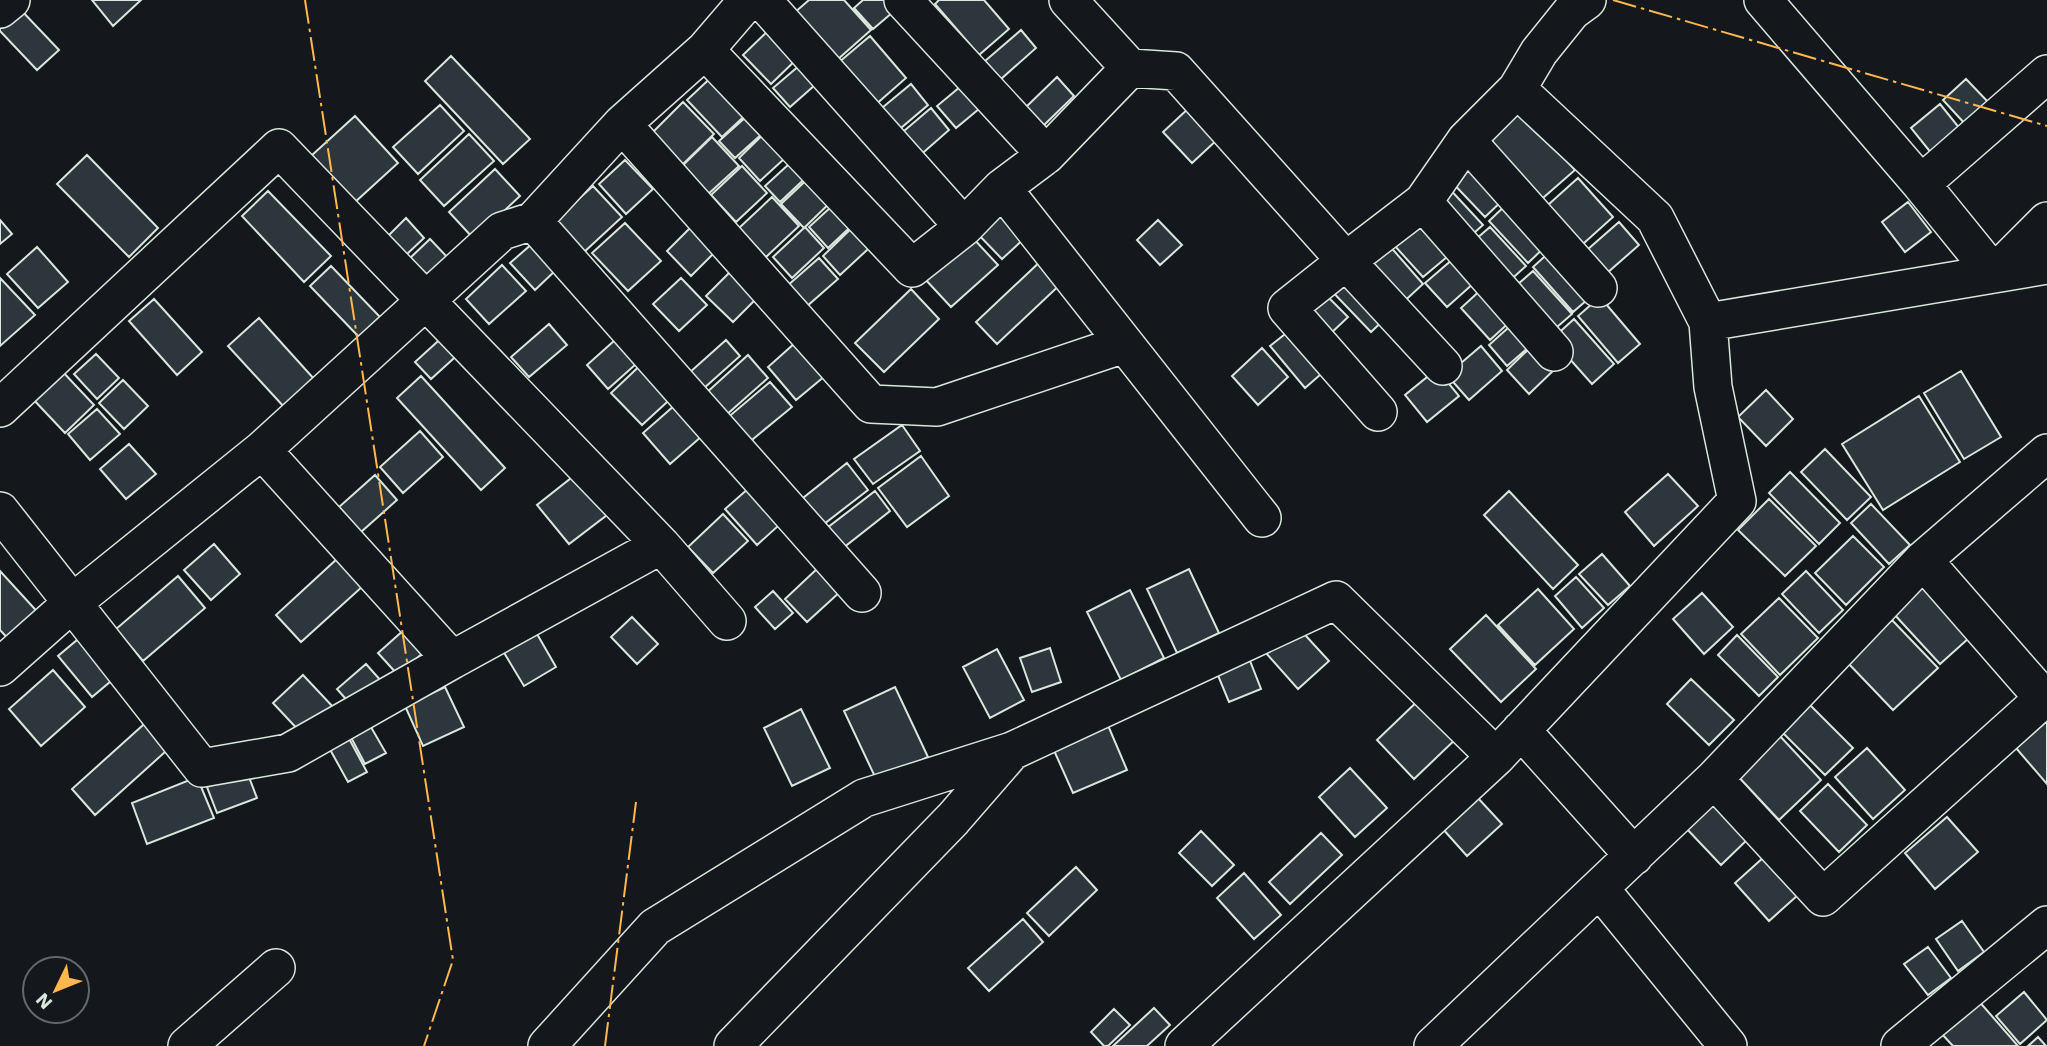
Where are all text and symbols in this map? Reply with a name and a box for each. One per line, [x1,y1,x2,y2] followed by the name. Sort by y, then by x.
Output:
[21,955,91,1025] north arrow
[31,988,57,1014] text: N

